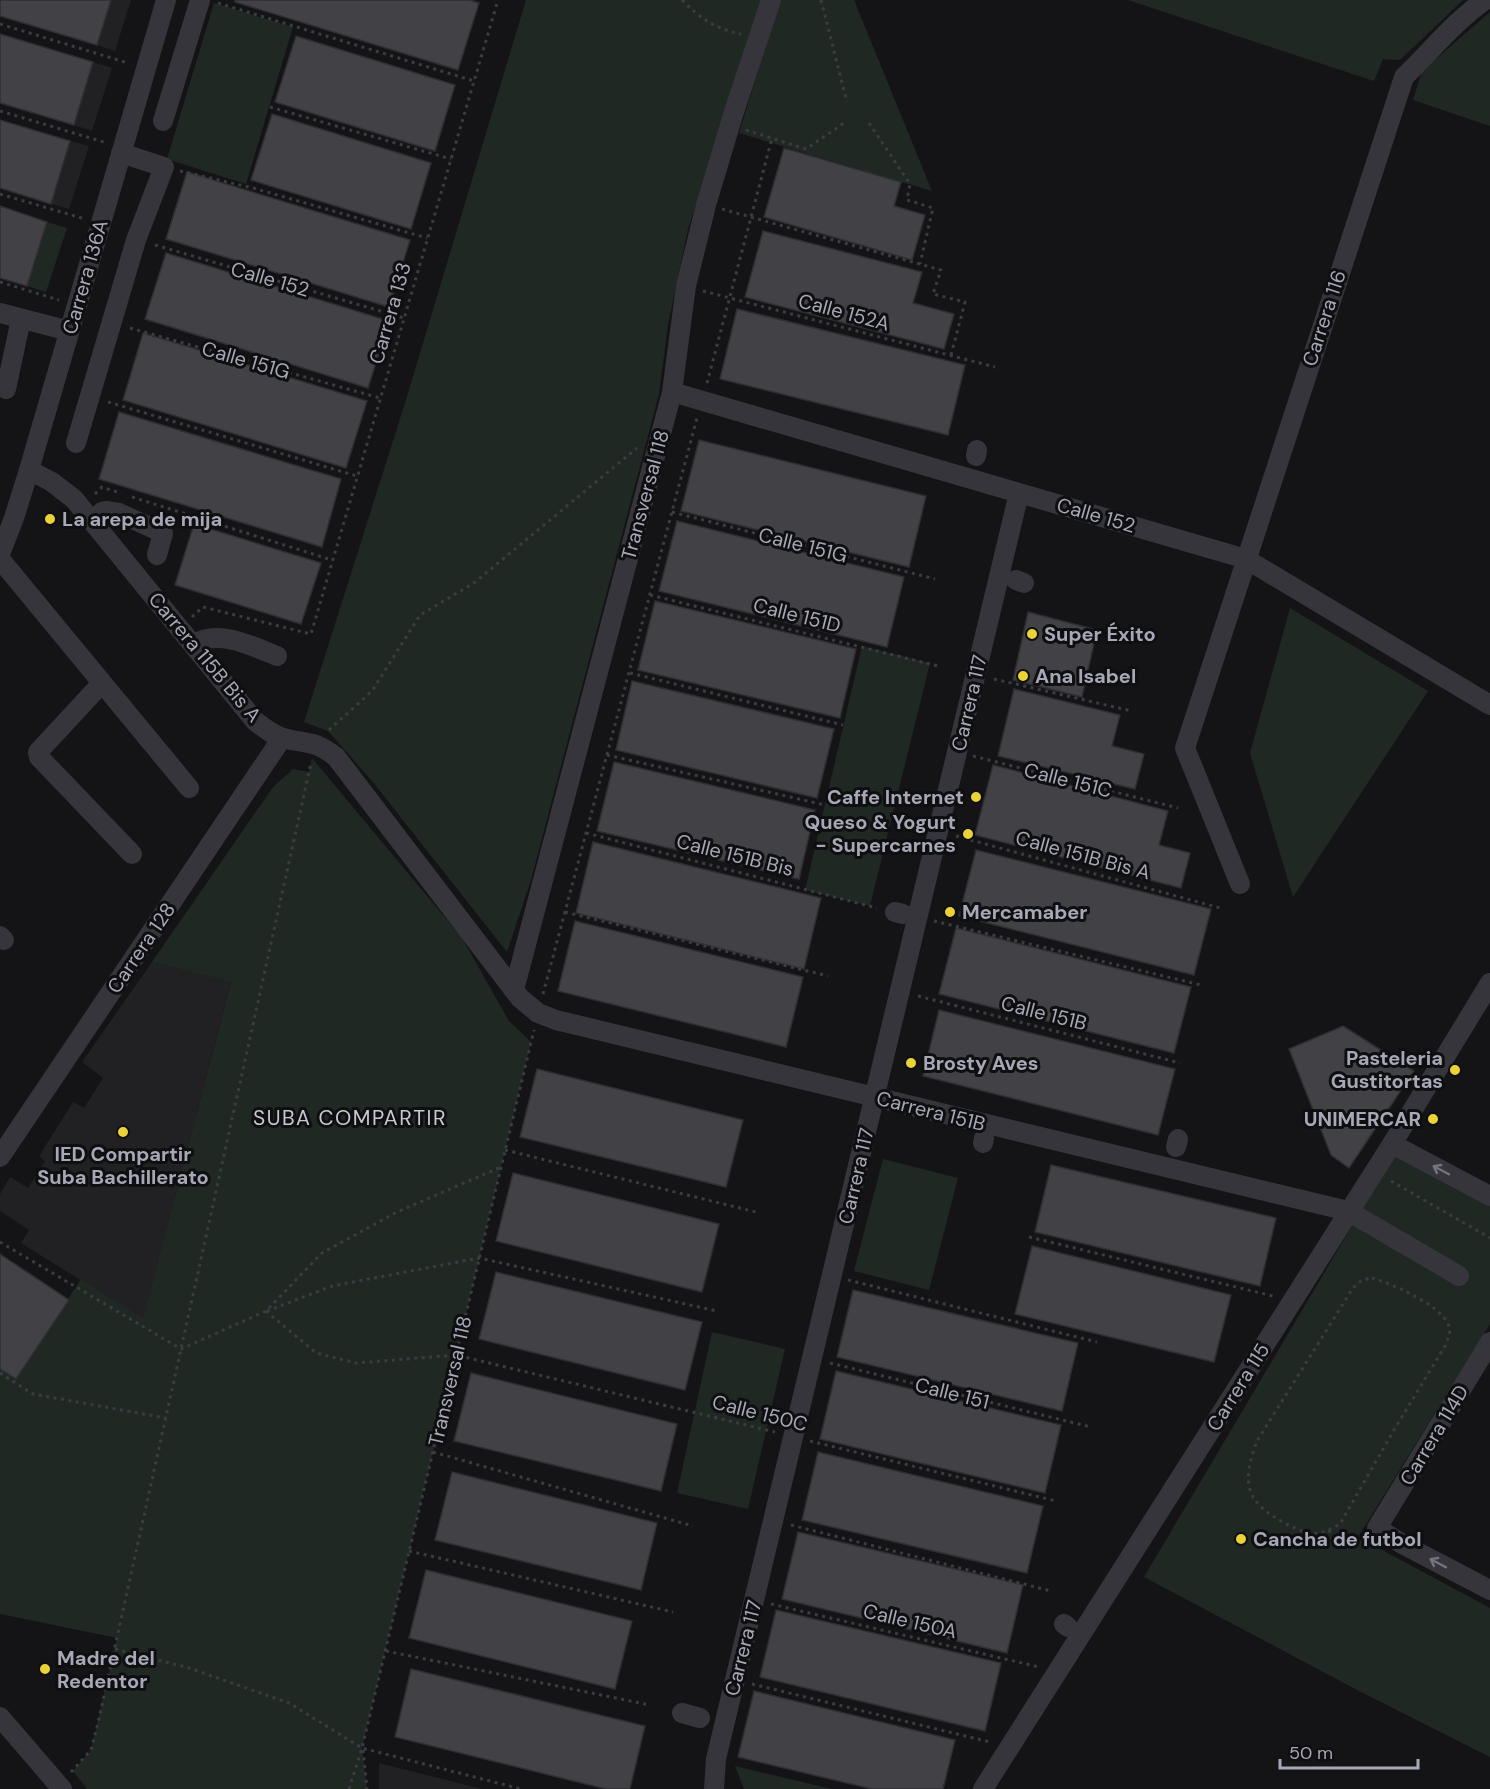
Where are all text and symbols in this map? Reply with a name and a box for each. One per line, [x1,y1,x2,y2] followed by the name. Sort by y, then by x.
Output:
[56,217,114,337] street label: Carrera 136A
[228,255,312,303] street label: Calle 152
[363,259,417,367] street label: Carrera 133
[1296,267,1352,369] street label: Carrera 116
[795,287,893,337] street label: Calle 152A
[199,335,293,385] street label: Calle 151G
[615,427,675,563] street label: Transversal 118
[1054,491,1138,539] street label: Calle 152
[62,506,222,532] place label: La arepa de mija
[43,512,57,526] marker: La arepa de mija
[756,521,850,569] street label: Calle 151G
[143,587,267,727] street label: Carrera 115B Bis A
[751,592,843,638] street label: Calle 151D
[1044,621,1156,647] place label: Super Éxito
[1025,627,1039,641] marker: Super Éxito
[945,652,993,754] street label: Carrera 117
[1035,663,1136,689] place label: Ana Isabel
[1016,669,1030,683] marker: Ana Isabel
[1021,757,1115,803] street label: Calle 151C
[827,784,964,810] place label: Caffe Internet
[969,790,983,804] marker: Caffe Internet
[805,809,956,858] place label: Queso & Yogurt - Supercarnes
[1013,825,1153,885] street label: Calle 151B Bis A
[961,827,975,841] marker: Queso & Yogurt - Supercarnes
[674,828,796,882] street label: Calle 151B Bis
[101,898,181,998] street label: Carrera 128
[962,899,1088,925] place label: Mercamaber
[943,905,957,919] marker: Mercamaber
[998,990,1090,1036] street label: Calle 151B
[1331,1045,1443,1094] place label: Pasteleria Gustitortas
[923,1050,1038,1076] place label: Brosty Aves
[904,1056,918,1070] marker: Brosty Aves
[1448,1063,1462,1077] marker: Pasteleria Gustitortas
[874,1085,988,1137] street label: Carrera 151B
[253,1104,447,1132] district label: SUBA COMPARTIR
[1304,1106,1421,1132] place label: UNIMERCAR
[1426,1112,1440,1126] marker: UNIMERCAR
[116,1125,130,1139] marker: IED Compartir Suba Bachillerato
[832,1125,880,1227] street label: Carrera 117
[37,1141,209,1190] place label: IED Compartir Suba Bachillerato
[1432,1163,1450,1175] one-way arrow
[422,1313,478,1449] street label: Transversal 118
[1201,1338,1275,1436] street label: Carrera 115
[912,1371,992,1415] street label: Calle 151
[1394,1380,1474,1490] street label: Carrera 114D
[710,1389,810,1437] street label: Calle 150C
[1253,1526,1422,1552] place label: Cancha de futbol
[1234,1532,1248,1546] marker: Cancha de futbol
[1430,1556,1448,1568] one-way arrow
[719,1597,767,1699] street label: Carrera 117
[861,1598,959,1644] street label: Calle 150A
[57,1645,155,1694] place label: Madre del Redentor
[38,1662,52,1676] marker: Madre del Redentor
[1280,1732,1418,1770] scale bar
[1289,1741,1333,1765] text: 50 m

